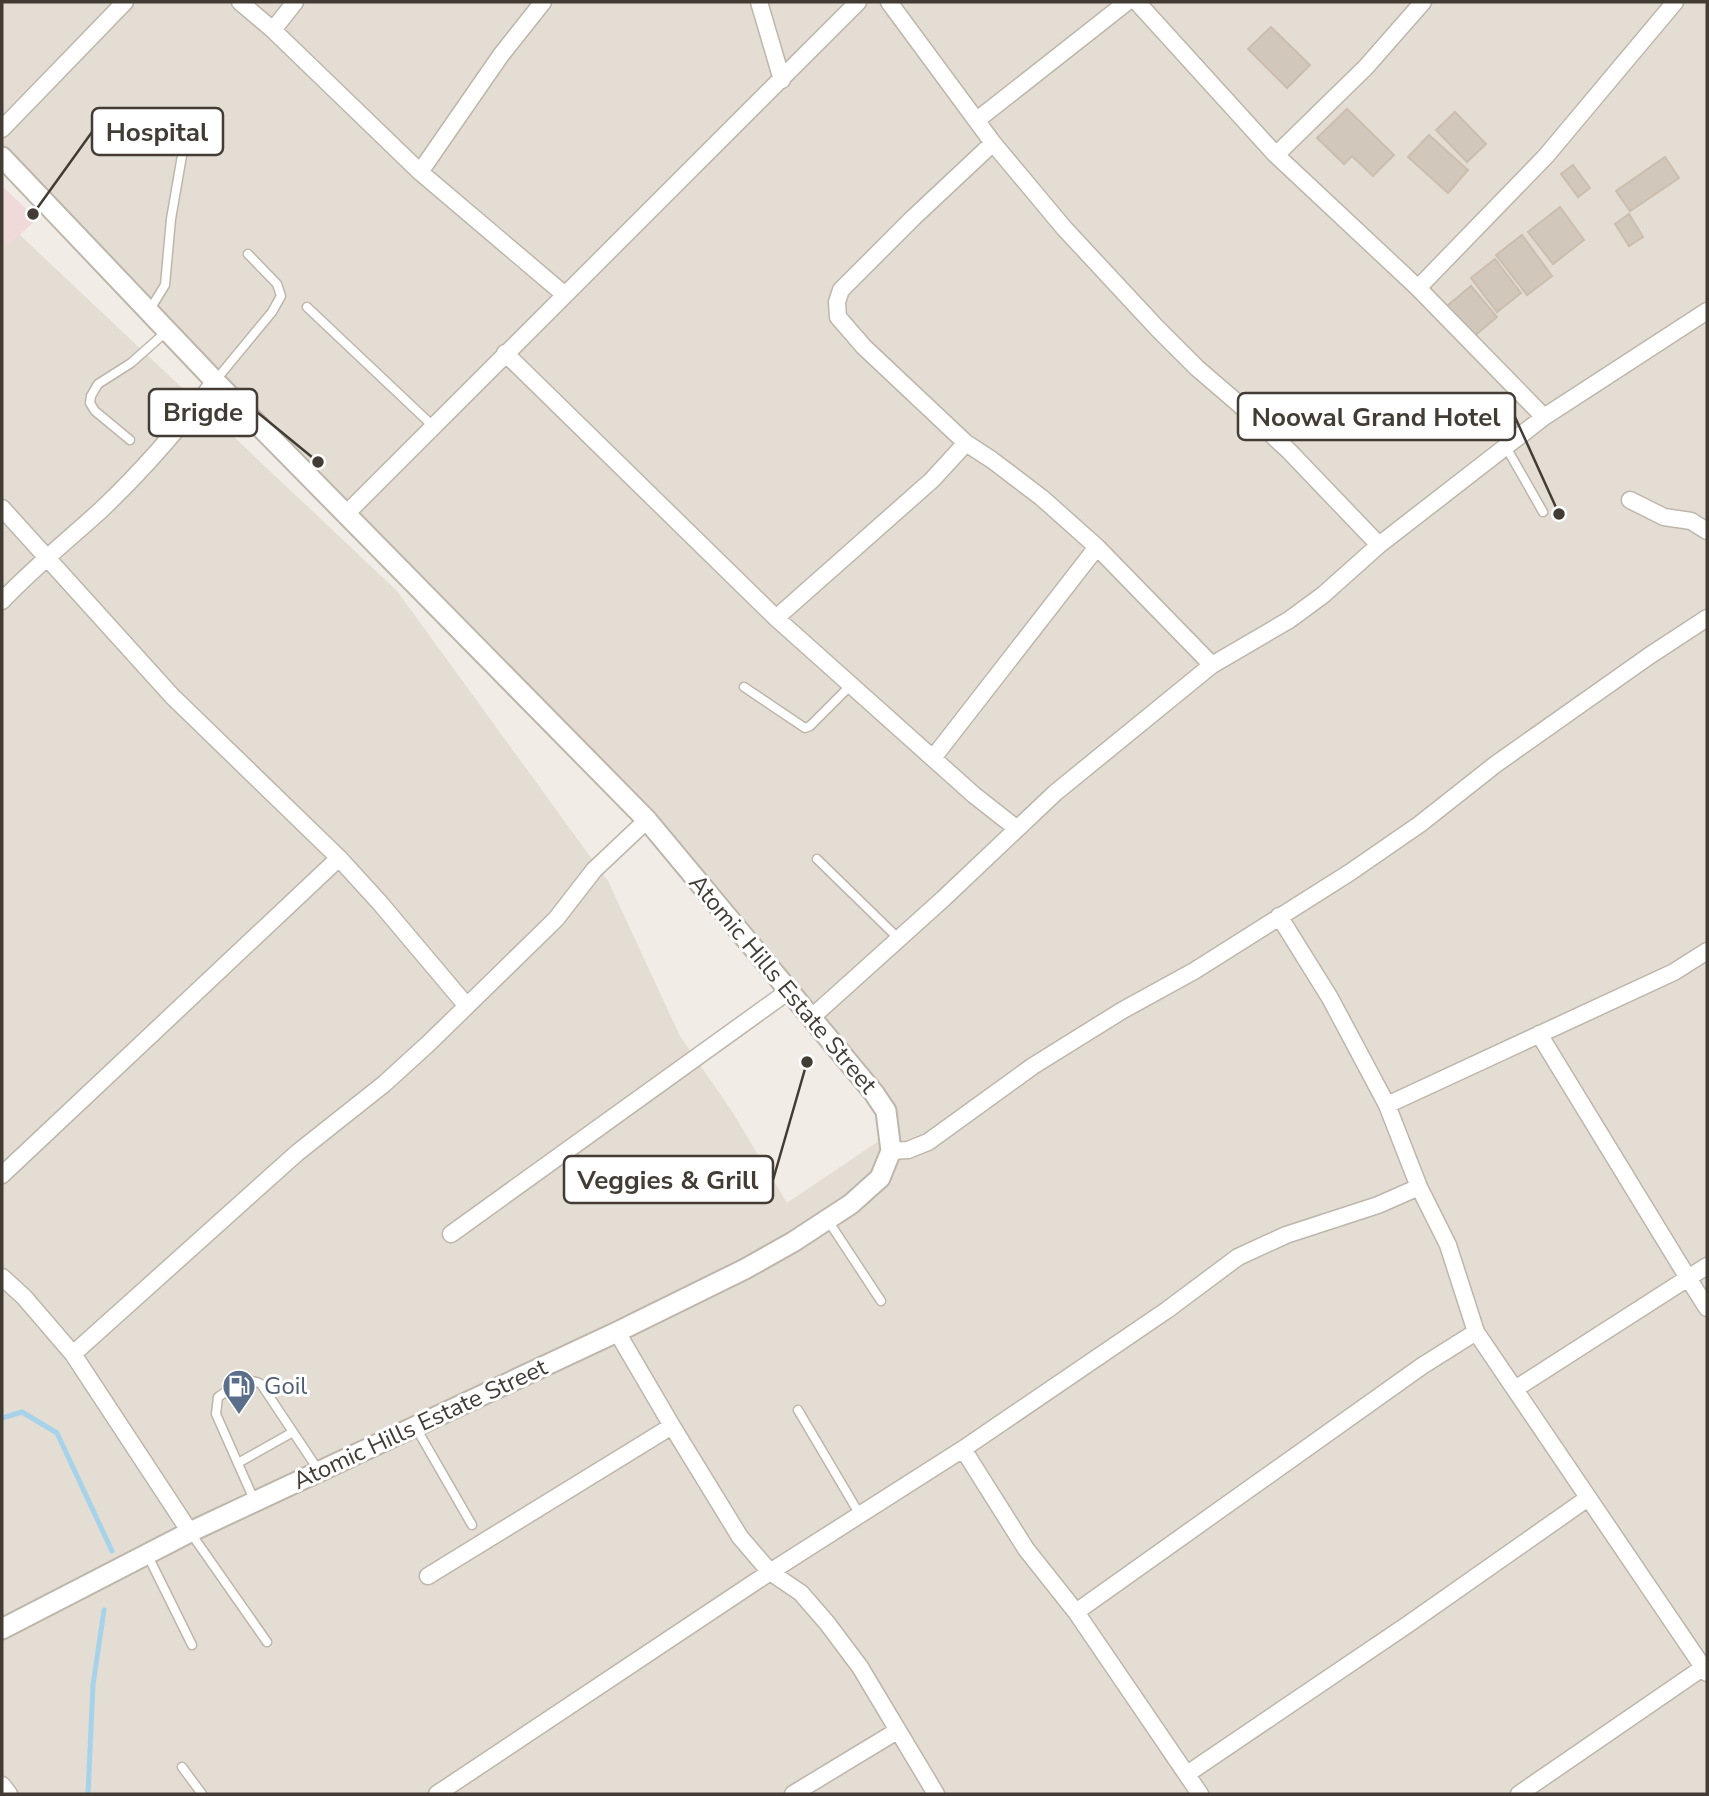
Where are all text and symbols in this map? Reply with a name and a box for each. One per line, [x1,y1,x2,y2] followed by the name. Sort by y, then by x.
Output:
[92,108,223,155] callout: Hospital
[106,115,209,150] text: Hospital
[149,389,257,436] callout: Brigde
[1238,393,1515,440] callout: Noowal Grand Hotel
[163,395,243,430] text: Brigde
[1251,400,1501,435] text: Noowal Grand Hotel
[682,868,885,1101] street label: Atomic Hills Estate Street
[564,1156,773,1203] callout: Veggies & Grill
[576,1163,759,1198] text: Veggies & Grill
[288,1351,553,1497] street label: Atomic Hills Estate Street
[220,1367,258,1416] fuel station icon: Goil
[264,1370,307,1402] place label: Goil

